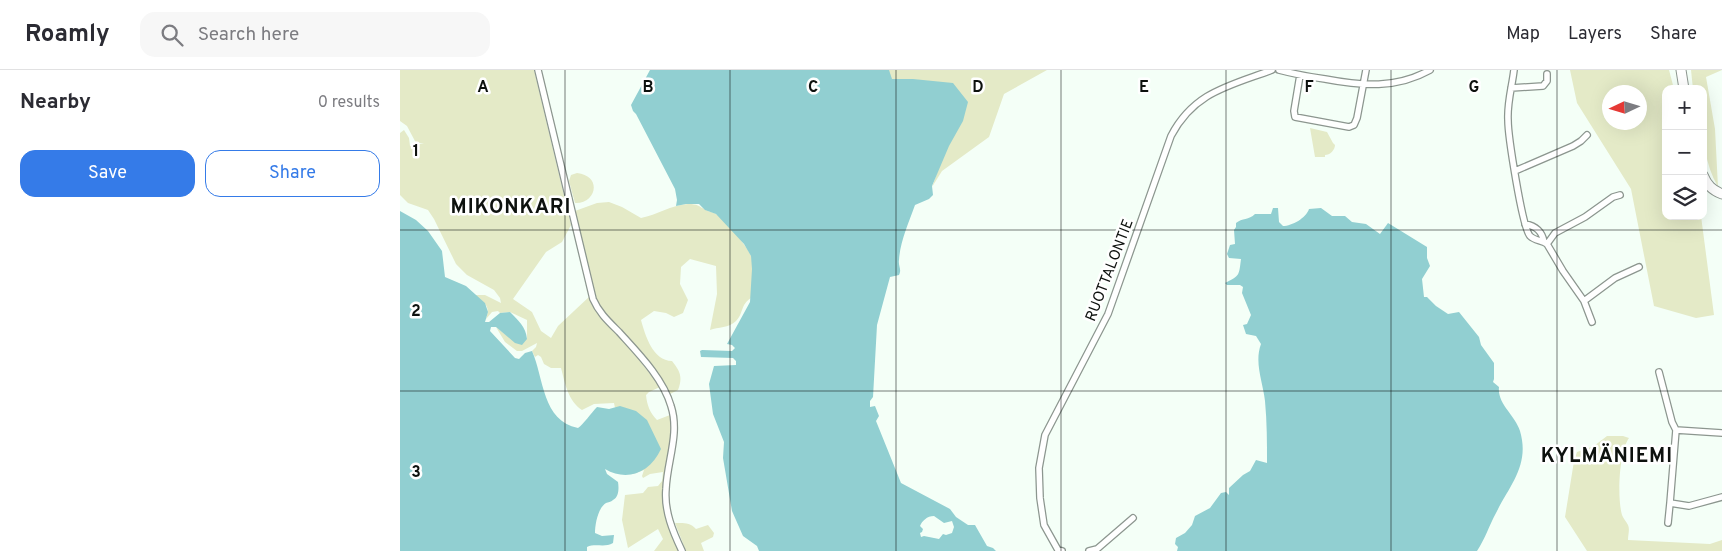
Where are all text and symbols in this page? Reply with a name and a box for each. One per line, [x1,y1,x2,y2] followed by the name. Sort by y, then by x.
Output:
[140,12,490,57] search box
[25,20,110,50] text: Roamly
[158,21,186,49] icon: search
[198,23,299,47] text: Search here
[1506,23,1540,46] text: Map
[1568,23,1622,46] text: Layers
[1650,23,1697,46] text: Share
[477,78,489,98] text: A
[642,78,654,98] text: B
[808,78,818,98] text: C
[972,78,984,98] text: D
[1139,78,1149,98] text: E
[1304,78,1314,98] text: F
[1469,78,1479,98] text: G
[1602,85,1647,130] north arrow
[1662,85,1707,220] map controls
[1662,85,1707,130] button: +
[20,89,91,116] text: Nearby
[318,93,380,113] text: 0 results
[1662,130,1707,175] button: −
[413,142,419,162] text: 1
[20,150,195,197] button: Save
[205,150,380,197] button: Share
[1662,175,1707,220] button: layers
[450,195,572,221] district label: MIKONKARI
[1082,217,1139,324] street label: RUOTTALONTIE
[411,302,421,322] text: 2
[1541,443,1673,470] district label: KYLMÄNIEMI
[411,463,421,483] text: 3

